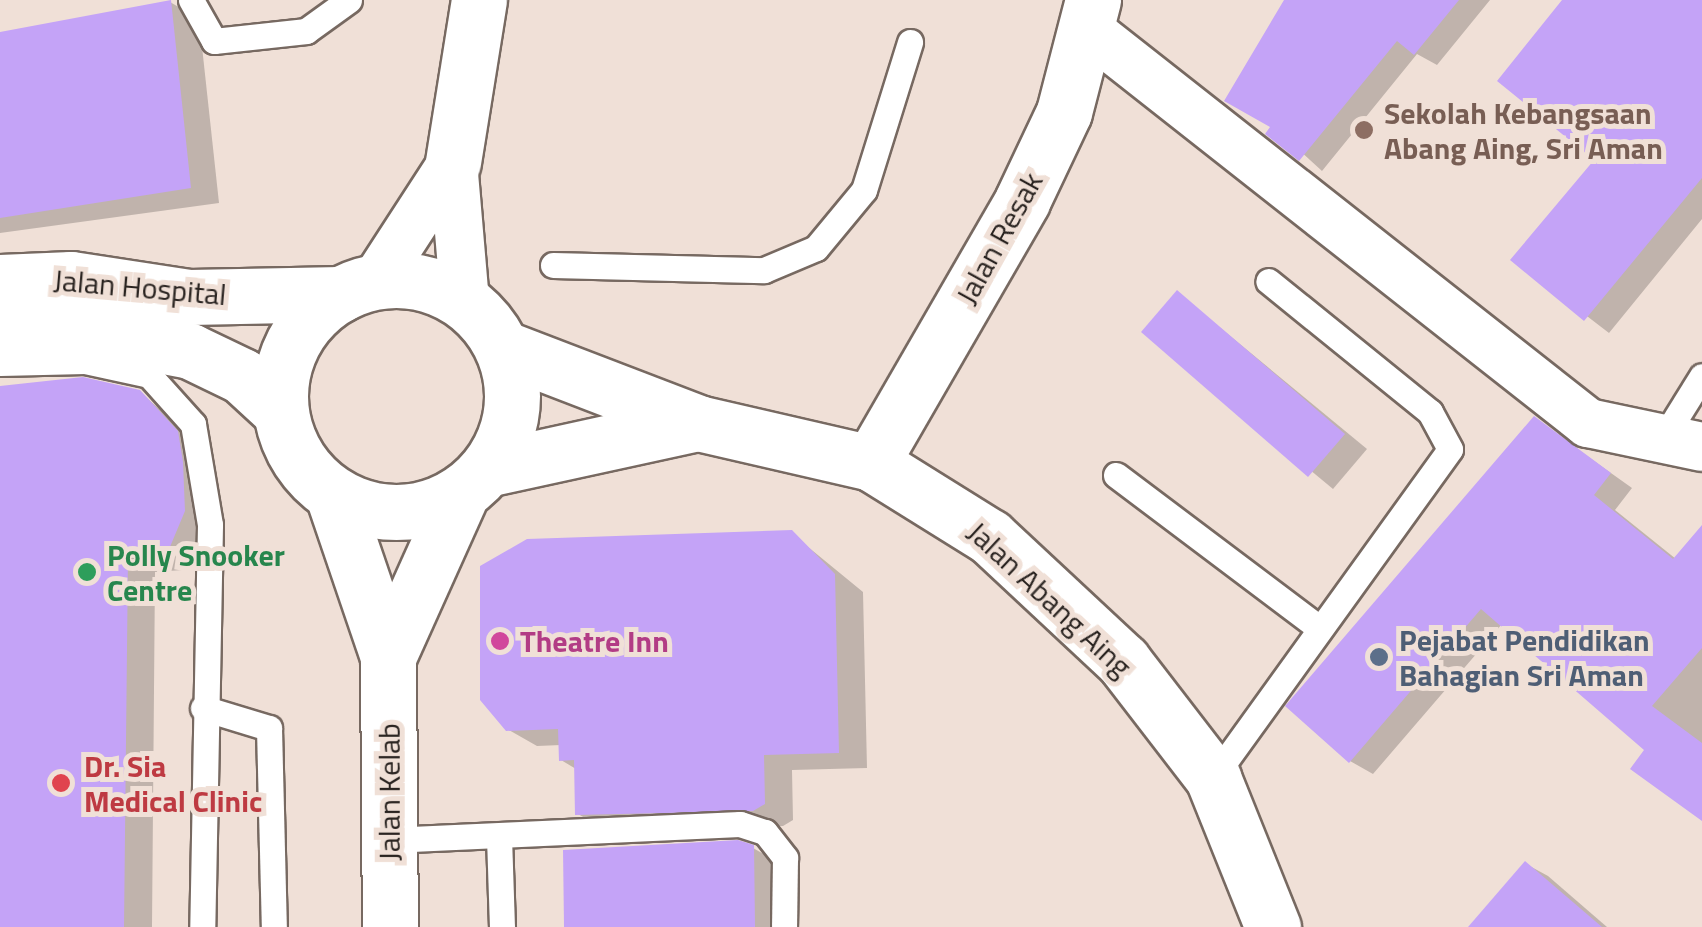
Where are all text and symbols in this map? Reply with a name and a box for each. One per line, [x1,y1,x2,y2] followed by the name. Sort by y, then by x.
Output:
[1384,95,1663,166] place label: Sekolah Kebangsaan Abang Aing, Sri Aman
[1353,119,1375,141] marker: Sekolah Kebangsaan Abang Aing, Sri Aman
[948,166,1050,310] street label: Jalan Resak
[52,262,228,312] street label: Jalan Hospital
[961,514,1139,684] street label: Jalan Abang Aing
[107,537,285,608] place label: Polly Snooker Centre
[76,561,98,583] marker: Polly Snooker Centre
[1399,622,1650,692] place label: Pejabat Pendidikan Bahagian Sri Aman
[520,623,669,659] place label: Theatre Inn
[489,630,511,652] marker: Theatre Inn
[1368,646,1390,668] marker: Pejabat Pendidikan Bahagian Sri Aman
[371,723,407,861] street label: Jalan Kelab
[84,748,262,818] place label: Dr. Sia Medical Clinic
[48,770,74,796] marker: Dr. Sia Medical Clinic

